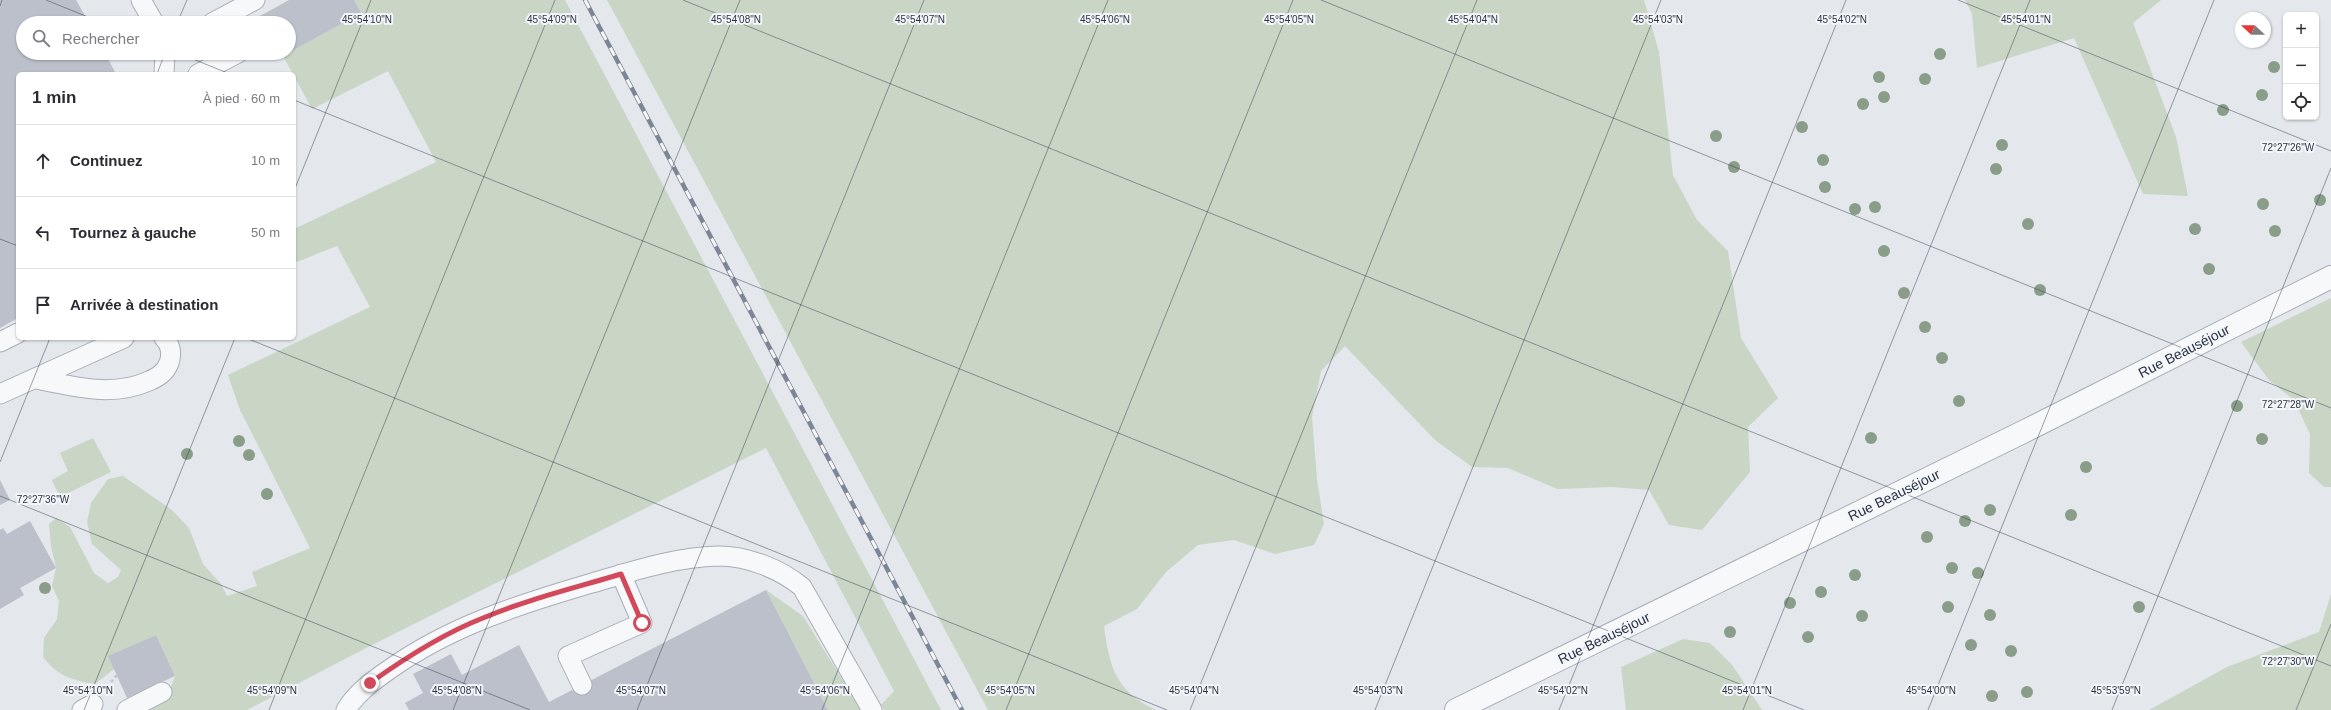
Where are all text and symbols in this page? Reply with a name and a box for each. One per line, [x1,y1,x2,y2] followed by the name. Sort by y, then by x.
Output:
[2235,12,2271,48] north arrow
[2283,12,2319,120] map controls
[2283,12,2319,48] button: +
[342,14,392,25] text: 45°54'10"N
[527,14,577,25] text: 45°54'09"N
[711,14,761,25] text: 45°54'08"N
[895,14,945,25] text: 45°54'07"N
[1080,14,1130,25] text: 45°54'06"N
[1264,14,1314,25] text: 45°54'05"N
[1448,14,1498,25] text: 45°54'04"N
[1633,14,1683,25] text: 45°54'03"N
[1817,14,1867,25] text: 45°54'02"N
[2001,14,2051,25] text: 45°54'01"N
[16,16,296,60] search box
[30,27,52,49] icon: search
[62,30,140,47] text: Rechercher
[2283,48,2319,84] button: −
[2283,84,2319,120] button: locate
[32,88,76,107] text: 1 min
[203,91,280,106] text: À pied · 60 m
[2262,142,2315,153] text: 72°27'26"W
[32,150,54,172] icon: ahead
[70,152,143,169] text: Continuez
[251,153,280,168] text: 10 m
[32,222,54,244] icon: left
[70,224,196,241] text: Tournez à gauche
[251,225,280,240] text: 50 m
[32,294,54,316] icon: arrive
[70,296,218,313] text: Arrivée à destination
[2136,321,2233,381] street label: Rue Beauséjour
[2262,399,2315,410] text: 72°27'28"W
[1845,466,1943,524] street label: Rue Beauséjour
[17,494,70,505] text: 72°27'36"W
[1555,609,1653,667] street label: Rue Beauséjour
[633,614,651,632] route start
[2262,656,2315,667] text: 72°27'30"W
[361,674,379,692] route end
[63,685,113,696] text: 45°54'10"N
[247,685,297,696] text: 45°54'09"N
[432,685,482,696] text: 45°54'08"N
[616,685,666,696] text: 45°54'07"N
[800,685,850,696] text: 45°54'06"N
[985,685,1035,696] text: 45°54'05"N
[1169,685,1219,696] text: 45°54'04"N
[1353,685,1403,696] text: 45°54'03"N
[1538,685,1588,696] text: 45°54'02"N
[1722,685,1772,696] text: 45°54'01"N
[1906,685,1956,696] text: 45°54'00"N
[2091,685,2141,696] text: 45°53'59"N

